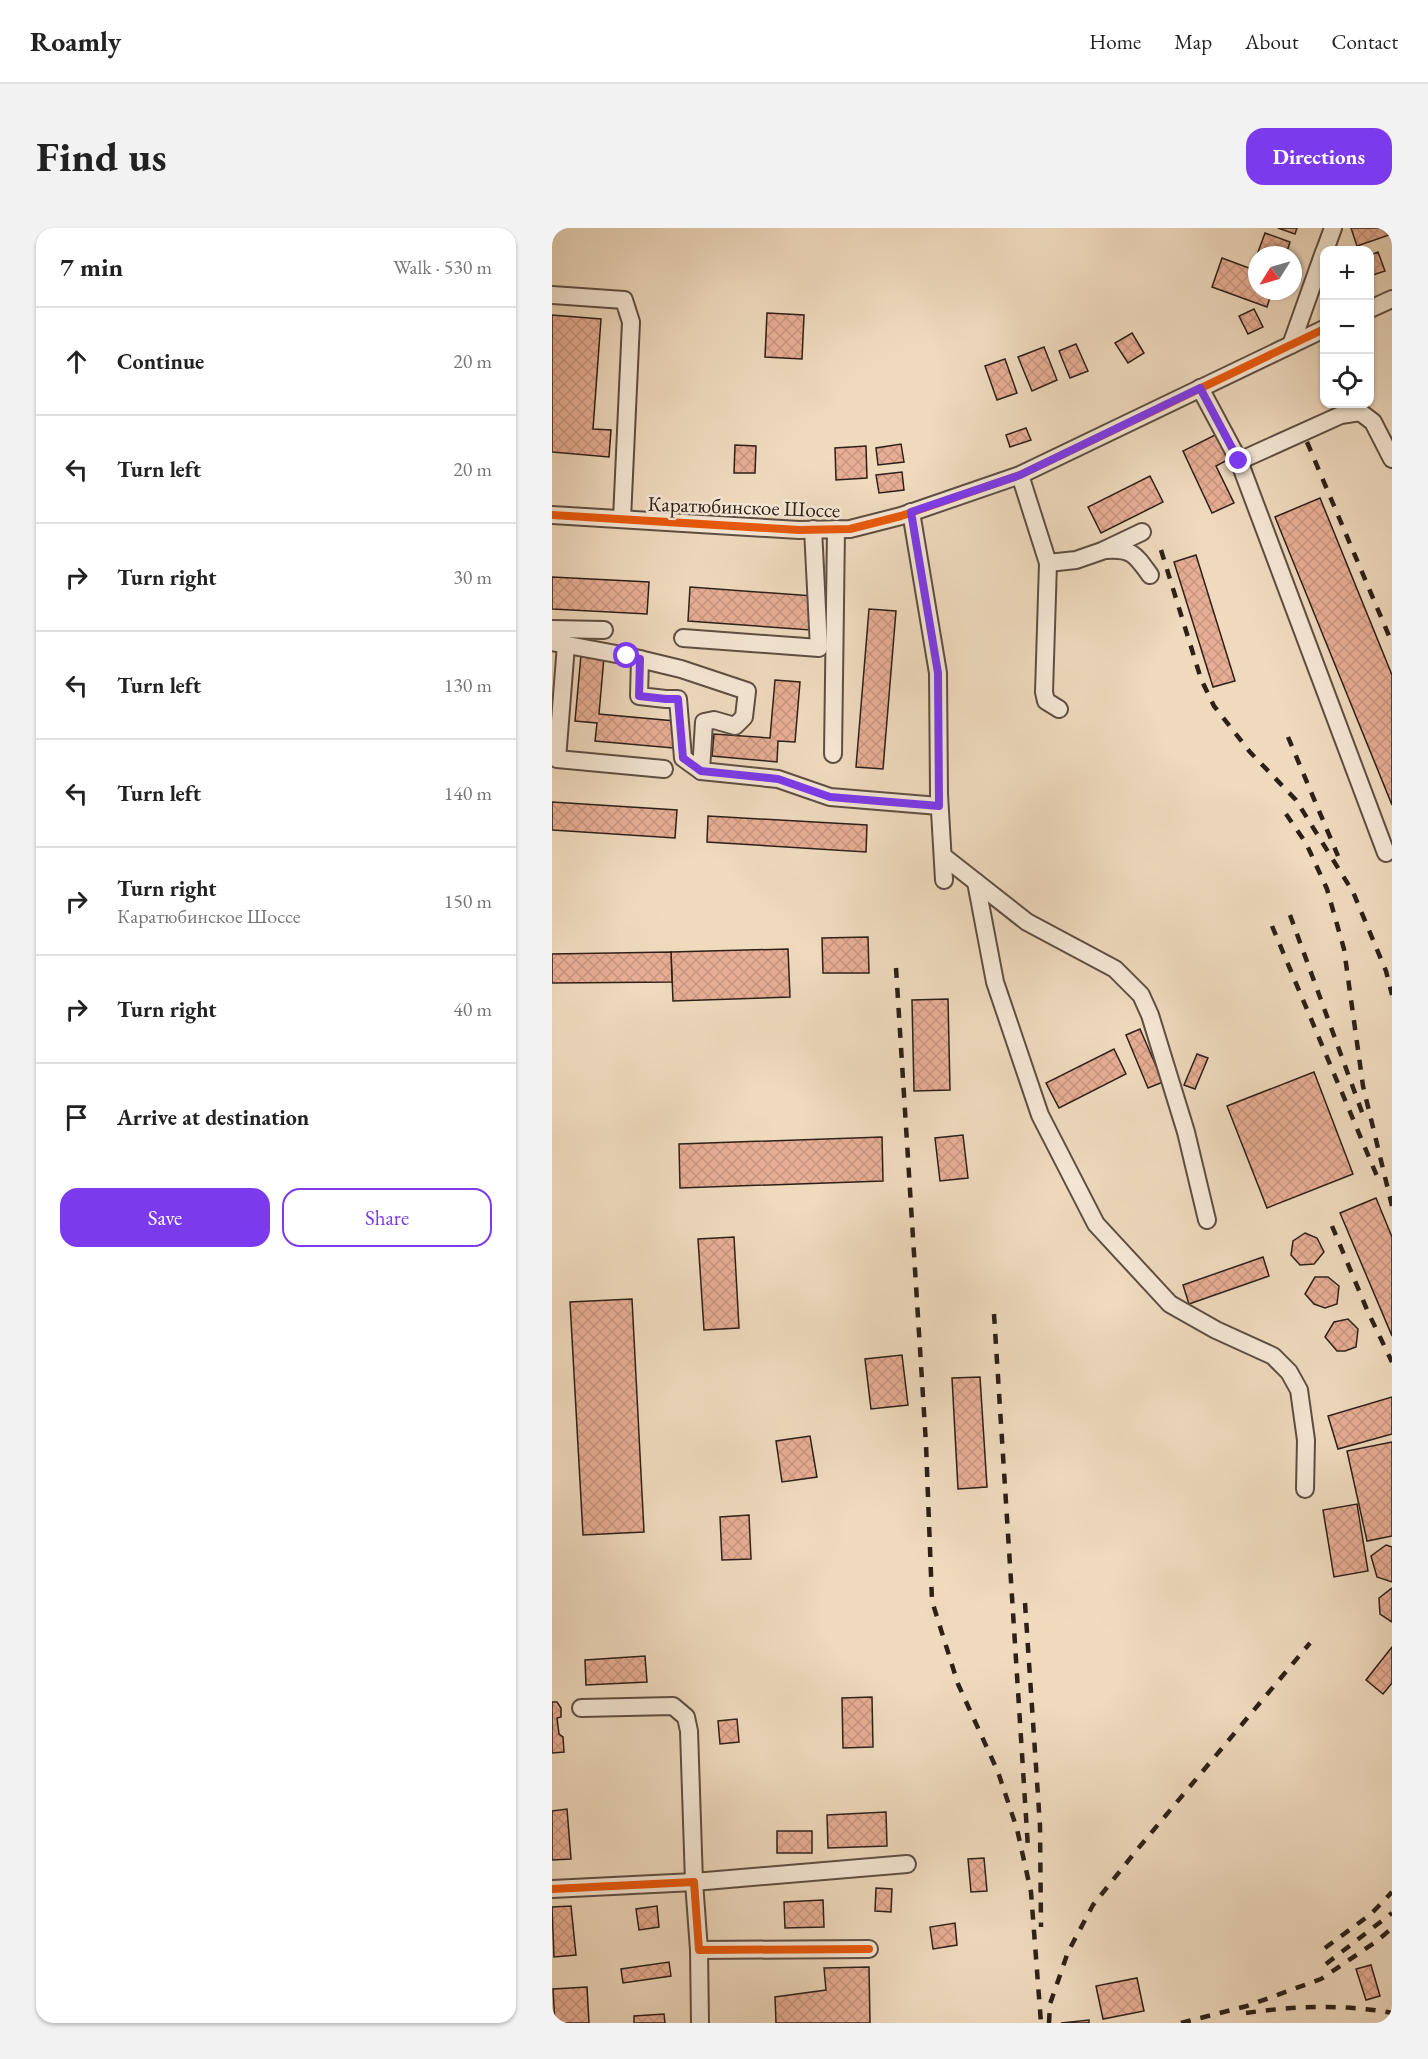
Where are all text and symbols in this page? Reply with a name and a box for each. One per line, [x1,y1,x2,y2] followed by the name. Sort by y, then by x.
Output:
[30,23,121,59] text: Roamly
[1089,28,1141,55] text: Home
[1174,28,1212,55] text: Map
[1245,28,1298,55] text: About
[1331,28,1398,55] text: Contact
[1246,128,1392,185] button: Directions
[36,129,167,184] text: Find us
[1248,246,1302,300] north arrow
[1320,246,1374,408] map controls
[1320,246,1374,300] button: +
[60,250,123,284] text: 7 min
[393,254,492,280] text: Walk · 530 m
[1320,300,1374,354] button: −
[60,345,93,378] icon: ahead
[117,347,204,376] text: Continue
[453,348,492,374] text: 20 m
[1320,354,1374,408] button: locate
[1225,447,1251,473] route end
[60,453,93,486] icon: left
[117,455,201,484] text: Turn left
[453,456,492,482] text: 20 m
[647,490,841,523] street label: Каратюбинское Шоссе
[60,561,93,594] icon: right
[117,563,216,592] text: Turn right
[453,564,492,590] text: 30 m
[613,642,639,668] route start
[60,669,93,702] icon: left
[117,671,201,700] text: Turn left
[444,672,492,698] text: 130 m
[60,777,93,810] icon: left
[117,779,201,808] text: Turn left
[444,780,492,806] text: 140 m
[117,874,216,903] text: Turn right
[60,885,93,918] icon: right
[444,888,492,914] text: 150 m
[117,903,301,929] text: Каратюбинское Шоссе
[60,993,93,1026] icon: right
[117,995,216,1024] text: Turn right
[453,996,492,1022] text: 40 m
[60,1101,93,1134] icon: arrive
[117,1103,309,1132] text: Arrive at destination
[60,1188,270,1247] button: Save
[282,1188,492,1247] button: Share

